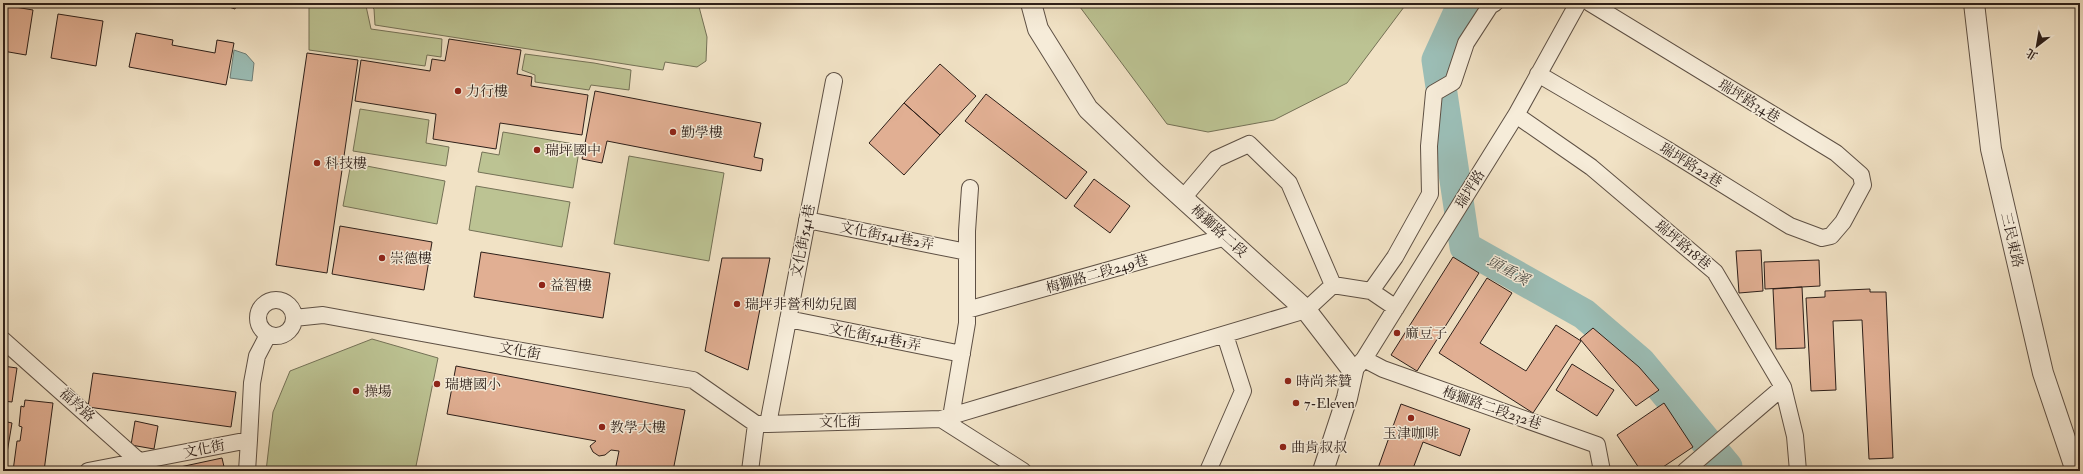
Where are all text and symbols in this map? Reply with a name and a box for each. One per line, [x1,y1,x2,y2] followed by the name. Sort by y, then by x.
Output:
[2017,26,2057,66] north arrow
[2024,46,2040,63] text: 北
[1715,76,1783,126] street label: 瑞坪路34巷
[466,83,508,100] place label: 力行樓
[453,86,463,96] marker: 力行樓
[681,124,723,141] place label: 勤學樓
[668,127,678,137] marker: 勤學樓
[1657,139,1725,191] street label: 瑞坪路22巷
[545,142,601,159] place label: 瑞坪國中
[532,145,542,155] marker: 瑞坪國中
[325,155,367,172] place label: 科技樓
[312,158,322,168] marker: 科技樓
[1452,167,1488,211] street label: 瑞坪路
[1187,201,1251,261] street label: 梅獅路二段
[788,203,818,279] street label: 文化街541巷
[1997,211,2027,269] street label: 三民東路
[1652,217,1714,273] street label: 瑞坪路18巷
[839,219,935,253] street label: 文化街541巷2弄
[390,250,432,267] place label: 崇德樓
[1044,251,1150,297] street label: 梅獅路二段249巷
[1484,252,1534,291] water label: 頭重溪
[377,253,387,263] marker: 崇德樓
[550,277,592,294] place label: 益智樓
[537,280,547,290] marker: 益智樓
[745,296,857,313] place label: 瑞坪非營利幼兒園
[732,299,742,309] marker: 瑞坪非營利幼兒園
[828,320,922,354] street label: 文化街541巷1弄
[1405,325,1447,342] place label: 麻豆子
[1392,328,1402,338] marker: 麻豆子
[498,339,542,363] street label: 文化街
[1296,373,1352,390] place label: 時尚茶贊
[445,376,501,393] place label: 瑞塘國小
[1283,376,1293,386] marker: 時尚茶贊
[432,379,442,389] marker: 瑞塘國小
[364,383,392,400] place label: 操場
[1440,383,1544,433] street label: 梅獅路二段232巷
[56,385,98,425] street label: 福羚路
[351,386,361,396] marker: 操場
[1304,395,1355,412] place label: 7-Eleven
[1291,398,1301,408] marker: 7-Eleven
[819,413,861,431] street label: 文化街
[1406,413,1416,423] marker: 玉津咖啡
[610,419,666,436] place label: 教學大樓
[597,422,607,432] marker: 教學大樓
[1383,425,1439,442] place label: 玉津咖啡
[182,437,226,461] street label: 文化街
[1291,439,1347,456] place label: 曲肯叔叔
[1278,442,1288,452] marker: 曲肯叔叔

